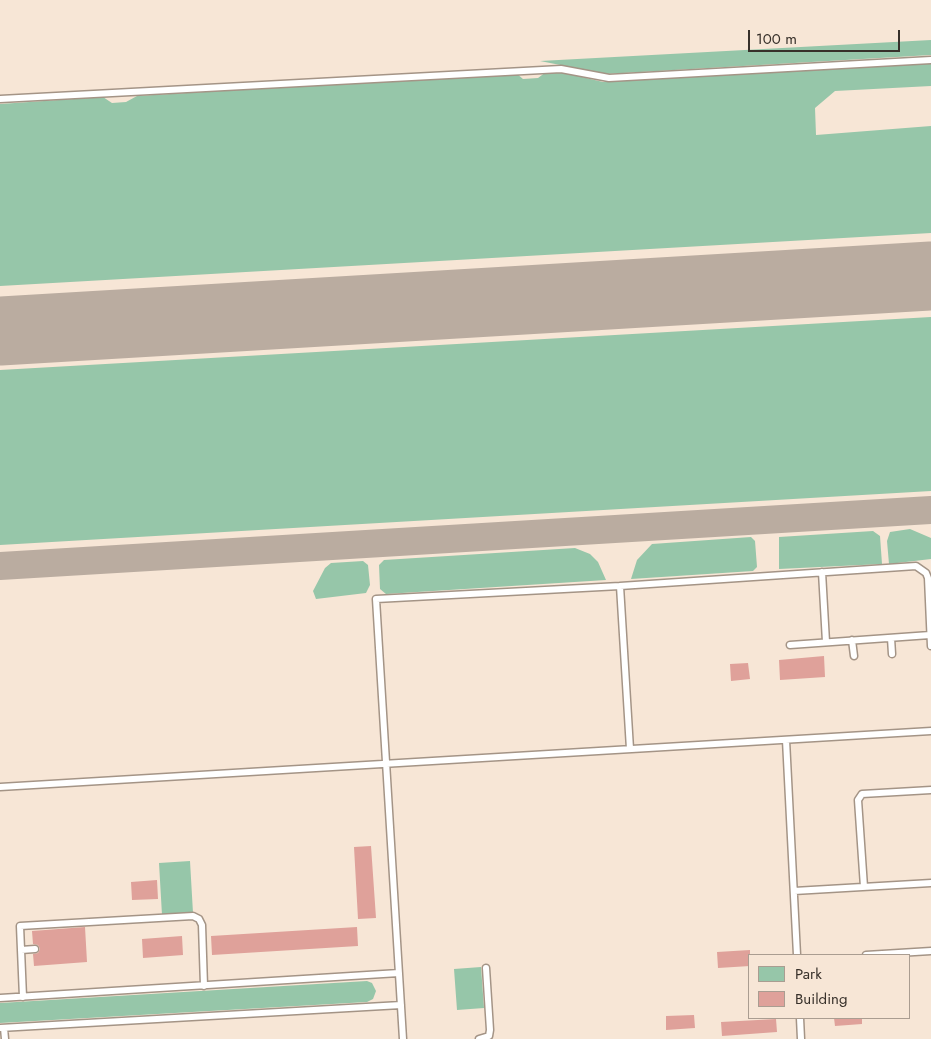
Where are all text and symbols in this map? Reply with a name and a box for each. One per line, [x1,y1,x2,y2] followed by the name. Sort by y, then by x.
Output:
[751,20,904,52] scale bar
[756,28,797,50] text: 100 m
[748,954,911,1019] legend
[795,963,822,985] text: Park
[795,988,847,1010] text: Building

